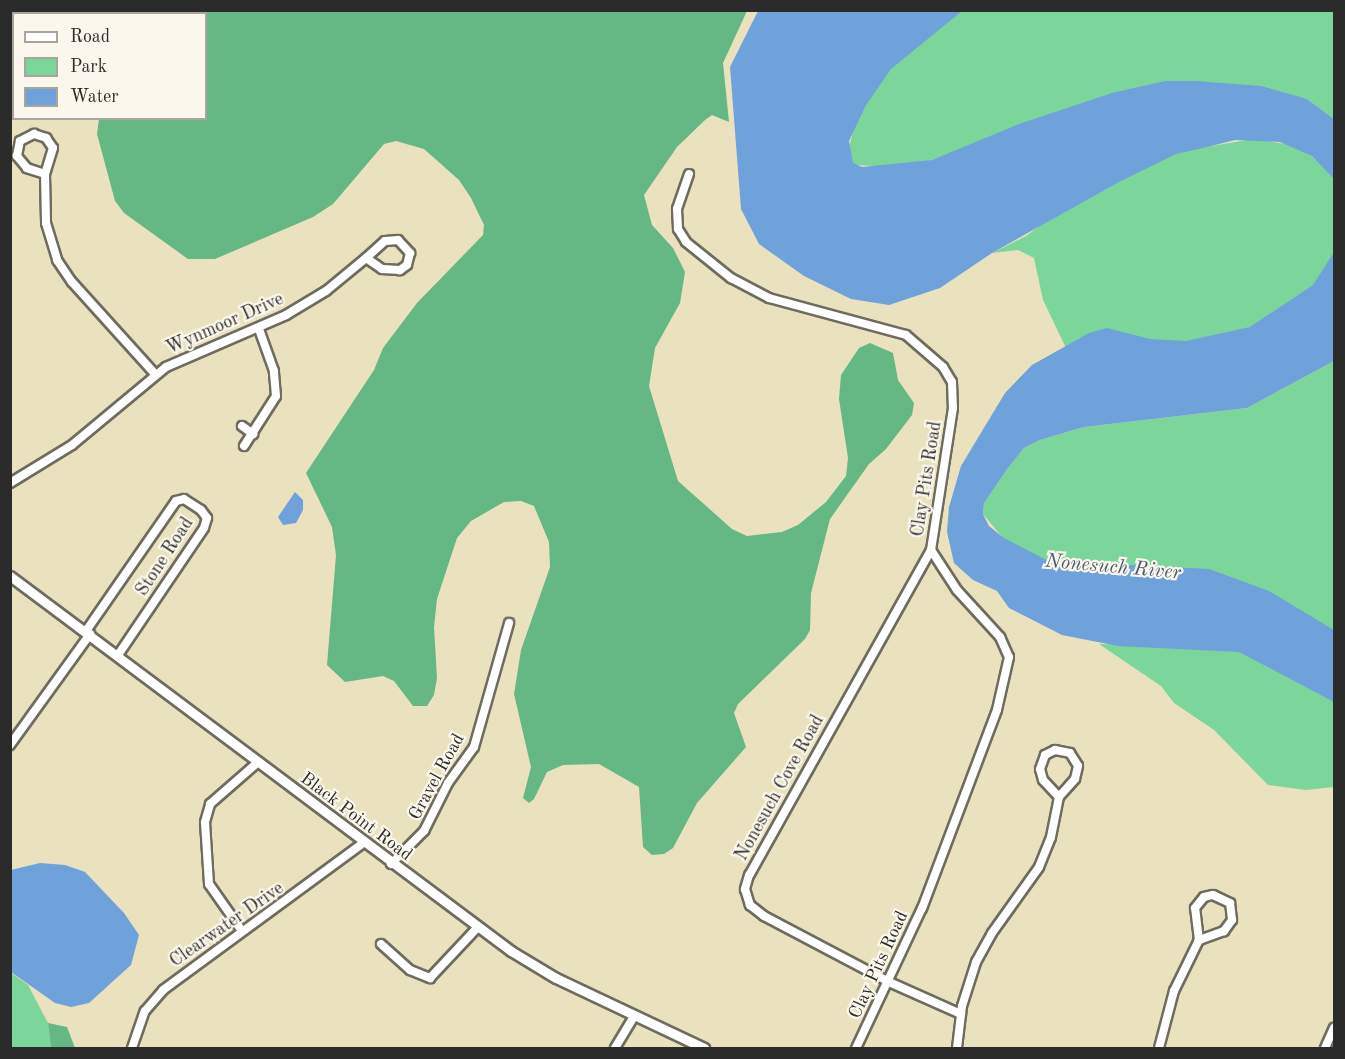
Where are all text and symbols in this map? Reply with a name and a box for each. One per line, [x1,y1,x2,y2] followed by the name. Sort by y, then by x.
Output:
[12,12,207,120] legend
[70,28,110,46] text: Road
[70,58,107,76] text: Park
[70,88,119,106] text: Water
[163,288,287,360] street label: Wynmoor Drive
[907,420,947,538] street label: Clay Pits Road
[132,514,198,600] street label: Stone Road
[1044,550,1182,586] water label: Nonesuch River
[731,711,829,865] street label: Nonesuch Cove Road
[404,730,470,824] street label: Gravel Road
[296,768,416,866] street label: Black Point Road
[166,878,288,972] street label: Clearwater Drive
[845,908,913,1022] street label: Clay Pits Road

